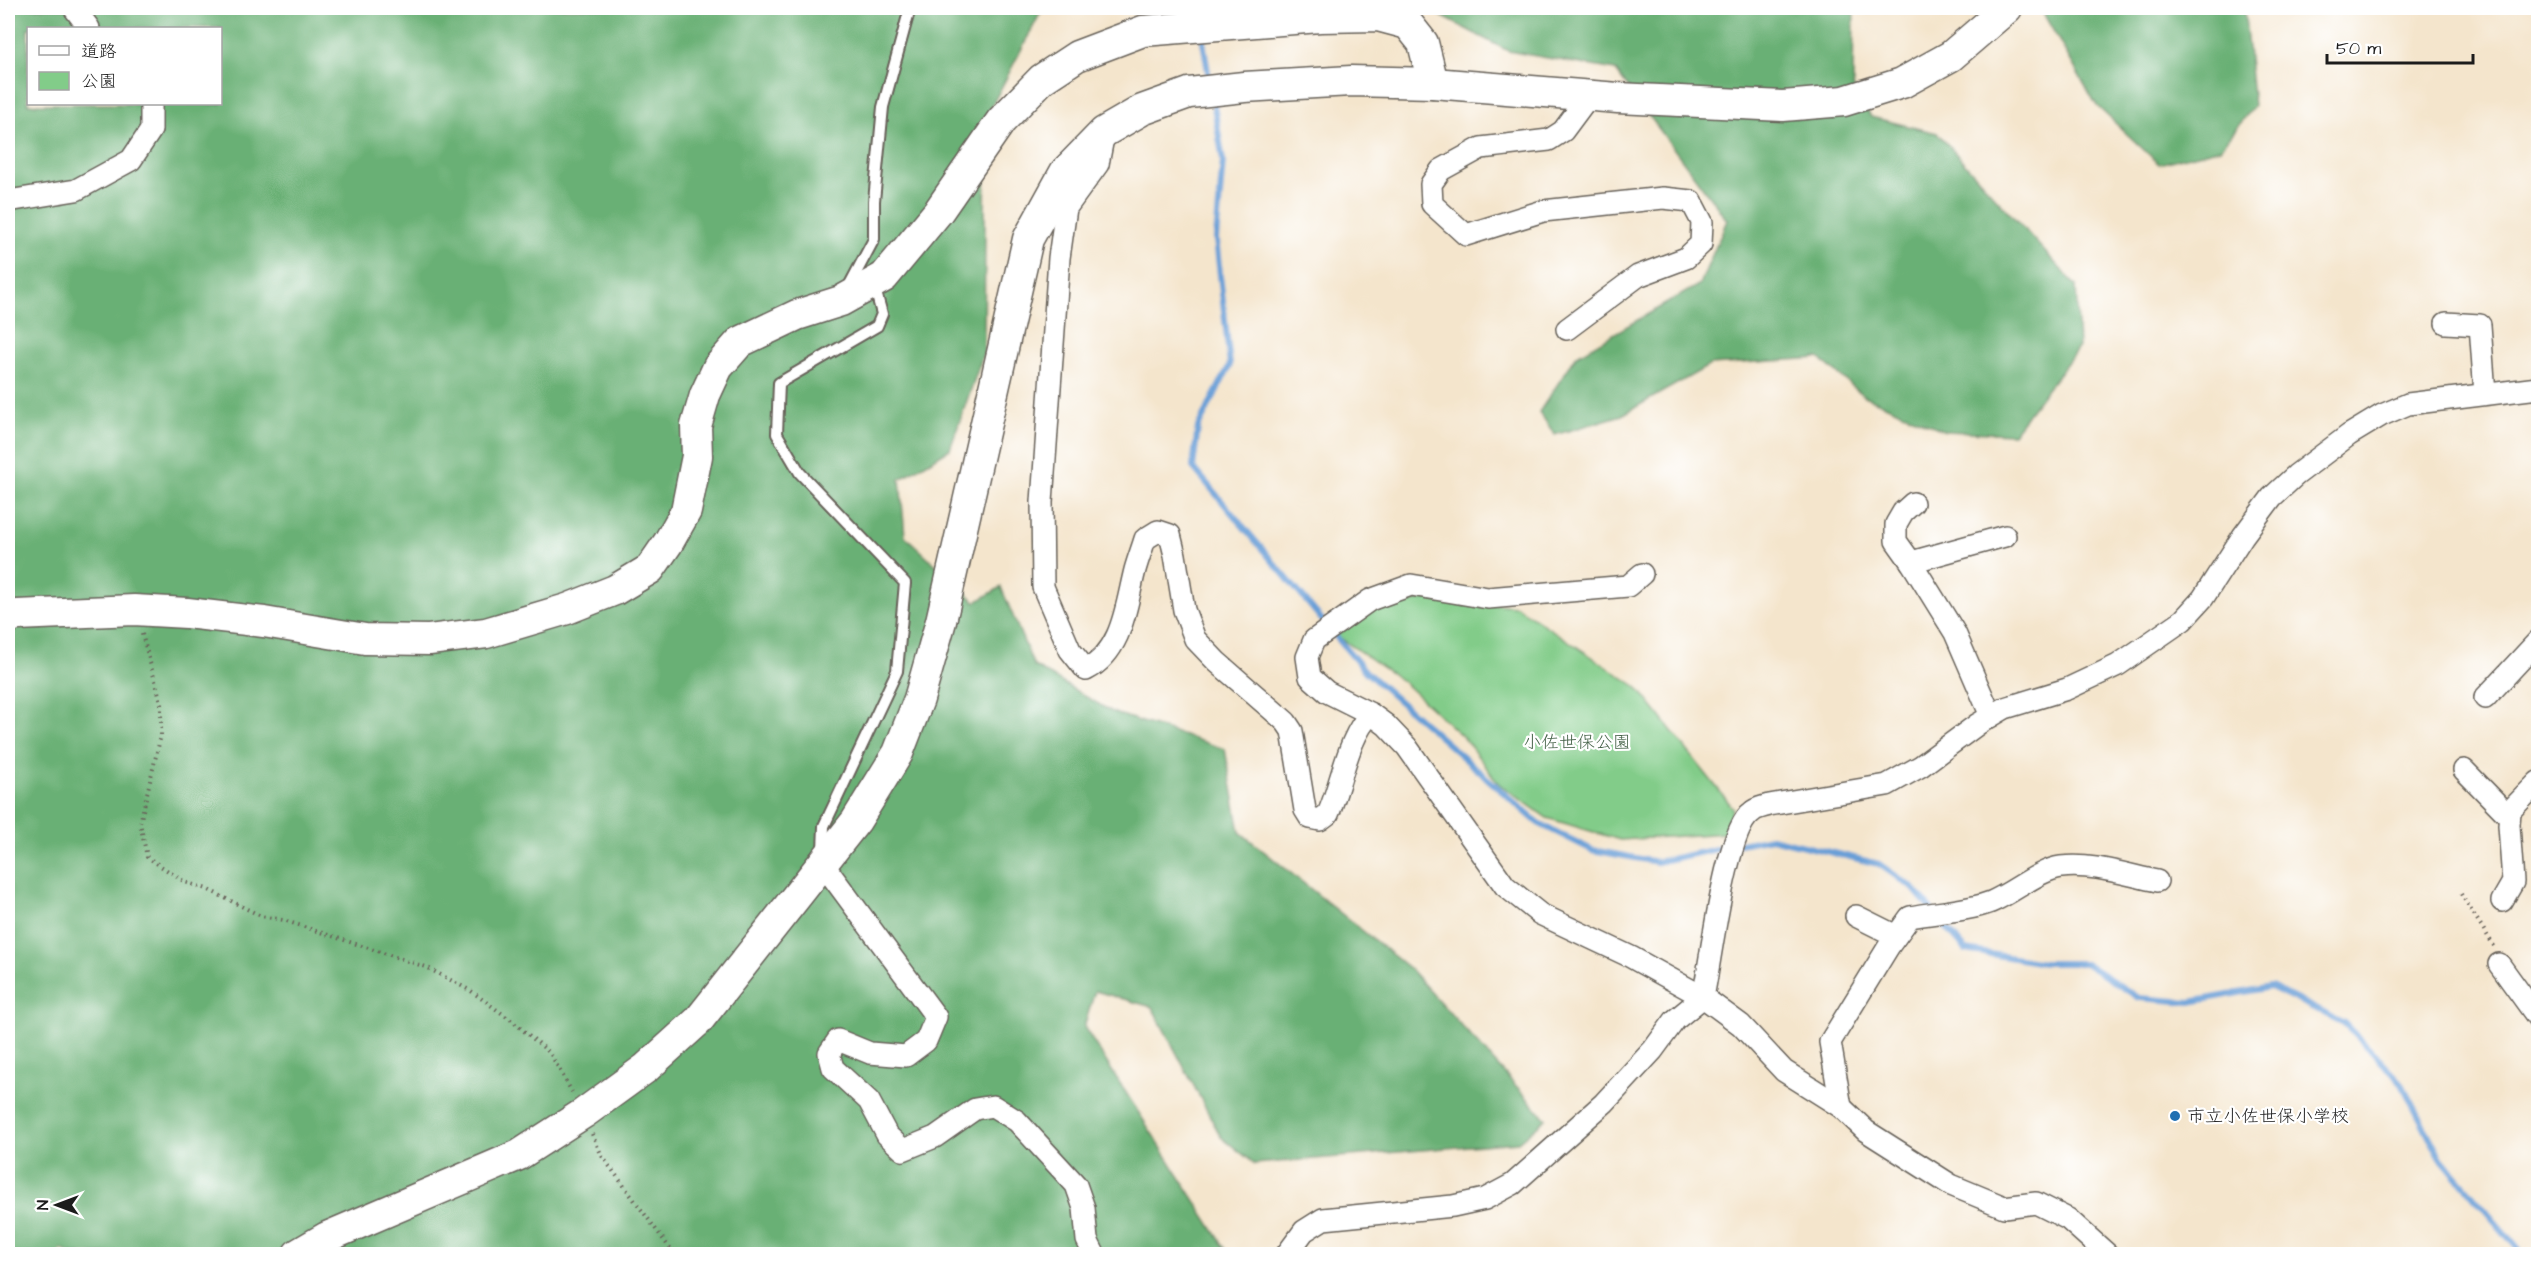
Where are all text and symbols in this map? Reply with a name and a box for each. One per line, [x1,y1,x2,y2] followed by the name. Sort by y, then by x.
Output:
[27,27,222,105] legend
[2327,27,2472,65] scale bar
[2336,36,2381,61] text: 50 m
[81,39,117,64] text: 道路
[81,69,117,94] text: 公園
[1523,730,1631,755] park label: 小佐世保公園
[2187,1104,2349,1129] place label: 市立小佐世保小学校
[2168,1109,2182,1123] marker: 市立小佐世保小学校
[27,1175,87,1235] north arrow
[32,1200,54,1210] text: N

